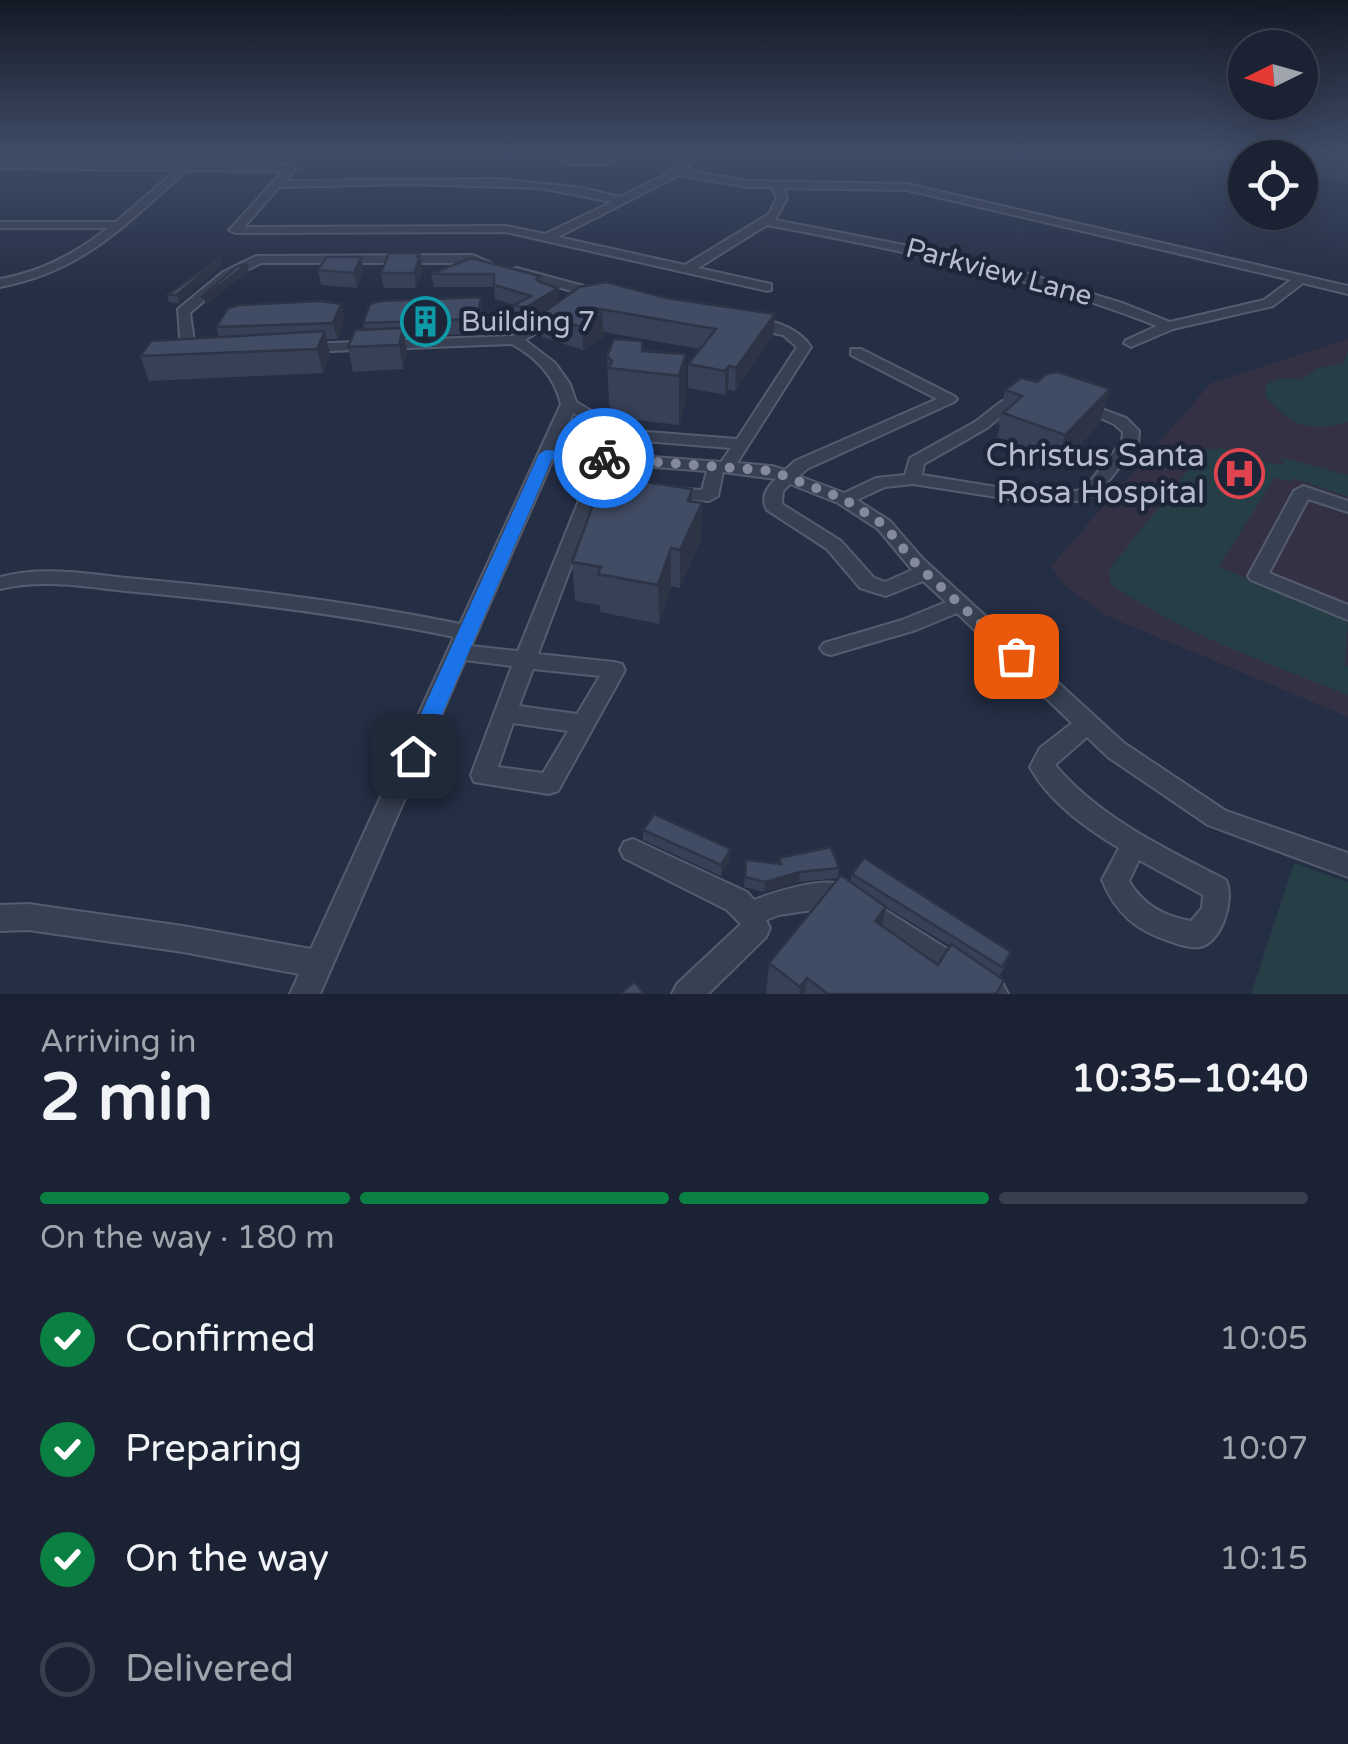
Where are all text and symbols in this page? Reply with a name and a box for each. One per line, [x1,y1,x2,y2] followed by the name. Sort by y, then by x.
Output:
[1228,30,1318,120] north arrow
[1228,30,1318,230] map controls
[1228,140,1318,230] button: locate
[902,231,1096,313] street label: Parkview Lane
[400,296,452,348] building icon: Building 7
[461,305,595,339] place label: Building 7
[554,408,654,508] courier
[577,431,632,486] icon: bike
[985,437,1205,512] place label: Christus Santa Rosa Hospital
[1214,448,1266,500] hospital icon: Christus Santa Rosa Hospital
[974,614,1059,699] pin
[989,629,1044,684] icon: bag
[371,714,456,799] pin
[386,729,441,784] icon: home
[40,1023,197,1061] text: Arriving in
[1071,1056,1308,1102] text: 10:35–10:40
[40,1059,213,1138] text: 2 min
[40,1219,335,1257] text: On the way · 180 m
[40,1312,95,1367] icon: check
[125,1316,316,1362] text: Confirmed
[1219,1320,1308,1358] text: 10:05
[40,1422,95,1477] icon: check
[125,1426,302,1472] text: Preparing
[1219,1430,1308,1468] text: 10:07
[40,1532,95,1587] icon: check
[125,1536,329,1582] text: On the way
[1219,1540,1308,1578] text: 10:15
[125,1646,294,1692] text: Delivered

